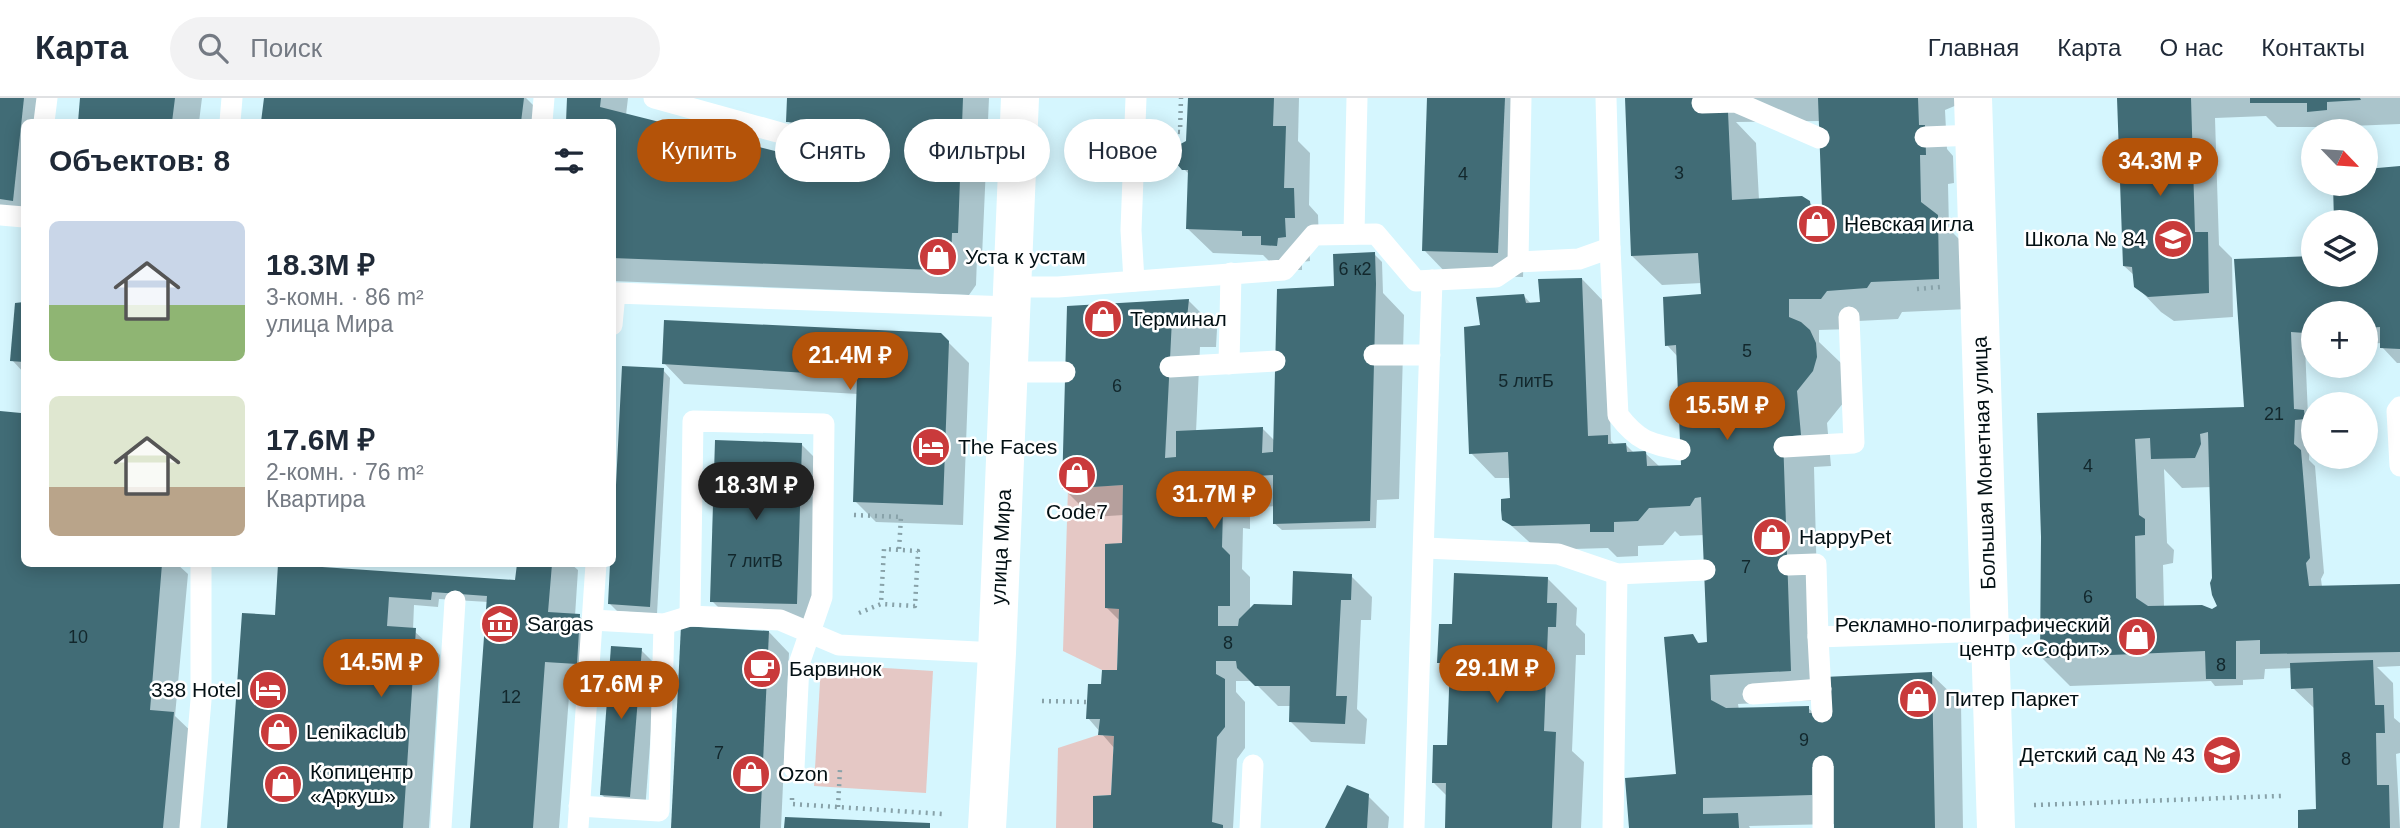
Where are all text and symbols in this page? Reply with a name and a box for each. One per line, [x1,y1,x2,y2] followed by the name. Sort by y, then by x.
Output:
[170,17,660,80] search box
[35,29,128,66] text: Карта
[194,29,232,67] icon: search
[250,33,322,63] text: Поиск
[1928,34,2019,61] text: Главная
[2057,34,2121,61] text: Карта
[2159,34,2223,61] text: О нас
[2261,34,2365,61] text: Контакты
[637,119,761,182] chip: Купить
[775,119,890,182] chip: Снять
[904,119,1050,182] chip: Фильтры
[1064,119,1182,182] chip: Новое
[2301,119,2378,196] north arrow
[2301,119,2378,469] map controls
[2095,139,2225,198] pin: 34.3M ₽
[550,142,588,180] icon: filters
[49,144,230,177] text: Объектов: 8
[2118,148,2202,174] text: 34.3M ₽
[1674,163,1684,183] house number: 3
[1458,164,1468,184] house number: 4
[1796,203,1838,245] shop icon: Невская игла
[2301,210,2378,287] button: layers
[1844,212,1974,235] place label: Невская игла
[2152,218,2194,260] school or university icon: Школа № 84
[2025,227,2146,250] place label: Школа № 84
[917,236,959,278] shop icon: Уста к устам
[965,245,1086,268] place label: Уста к устам
[266,248,375,281] text: 18.3M ₽
[105,249,189,333] icon: home
[1339,259,1371,279] house number: 6 к2
[266,284,424,310] text: 3-комн. · 86 m²
[1082,298,1124,340] shop icon: Терминал
[2301,301,2378,378] button: +
[1130,307,1227,330] place label: Терминал
[266,311,393,337] text: улица Мира
[785,332,915,392] pin: 21.4M ₽
[1968,336,1999,590] street label: Большая Монетная улица
[1742,341,1752,361] house number: 5
[808,342,892,368] text: 21.4M ₽
[1498,371,1554,391] house number: 5 литБ
[1112,376,1122,396] house number: 6
[1662,382,1792,442] pin: 15.5M ₽
[1685,392,1769,418] text: 15.5M ₽
[2301,392,2378,469] button: −
[2264,404,2284,424] house number: 21
[266,423,375,456] text: 17.6M ₽
[105,424,189,508] icon: home
[910,426,952,468] hotel icon: The Faces
[958,435,1057,458] place label: The Faces
[1056,454,1098,496] shop icon: Code7
[2083,456,2093,476] house number: 4
[266,459,424,485] text: 2-комн. · 76 m²
[691,462,821,522] pin: 18.3M ₽
[714,472,798,498] text: 18.3M ₽
[1149,472,1279,531] pin: 31.7M ₽
[1172,481,1256,507] text: 31.7M ₽
[266,486,365,512] text: Квартира
[986,488,1015,606] street label: улица Мира
[1046,500,1108,523] place label: Code7
[1751,516,1793,558] shop icon: HappyPet
[1799,525,1891,548] place label: HappyPet
[727,551,783,571] house number: 7 литВ
[1741,557,1751,577] house number: 7
[2083,587,2093,607] house number: 6
[479,603,521,645] museum icon: Sargas
[527,612,594,635] place label: Sargas
[1835,613,2110,660] place label: Рекламно-полиграфический центр «Софит»
[2116,616,2158,658] shop icon: Рекламно-полиграфический центр «Софит»
[68,627,88,647] house number: 10
[1223,633,1233,653] house number: 8
[316,640,446,699] pin: 14.5M ₽
[1432,646,1562,705] pin: 29.1M ₽
[741,648,783,690] cafe icon: Барвинок
[339,649,423,675] text: 14.5M ₽
[1455,655,1539,681] text: 29.1M ₽
[2216,655,2226,675] house number: 8
[789,657,882,680] place label: Барвинок
[556,662,686,721] pin: 17.6M ₽
[247,669,289,711] hotel icon: 338 Hotel
[579,671,663,697] text: 17.6M ₽
[151,678,241,701] place label: 338 Hotel
[1897,678,1939,720] shop icon: Питер Паркет
[501,687,521,707] house number: 12
[1945,687,2079,710] place label: Питер Паркет
[258,711,300,753] shop icon: Lenikaclub
[306,720,406,743] place label: Lenikaclub
[1799,730,1809,750] house number: 9
[2201,734,2243,776] school or university icon: Детский сад № 43
[714,743,724,763] house number: 7
[2019,743,2195,766] place label: Детский сад № 43
[2341,749,2351,769] house number: 8
[730,753,772,795] shop icon: Ozon
[310,760,413,807] place label: Копицентр «Аркуш»
[778,762,828,785] place label: Ozon
[262,763,304,805] shop icon: Копицентр «Аркуш»

